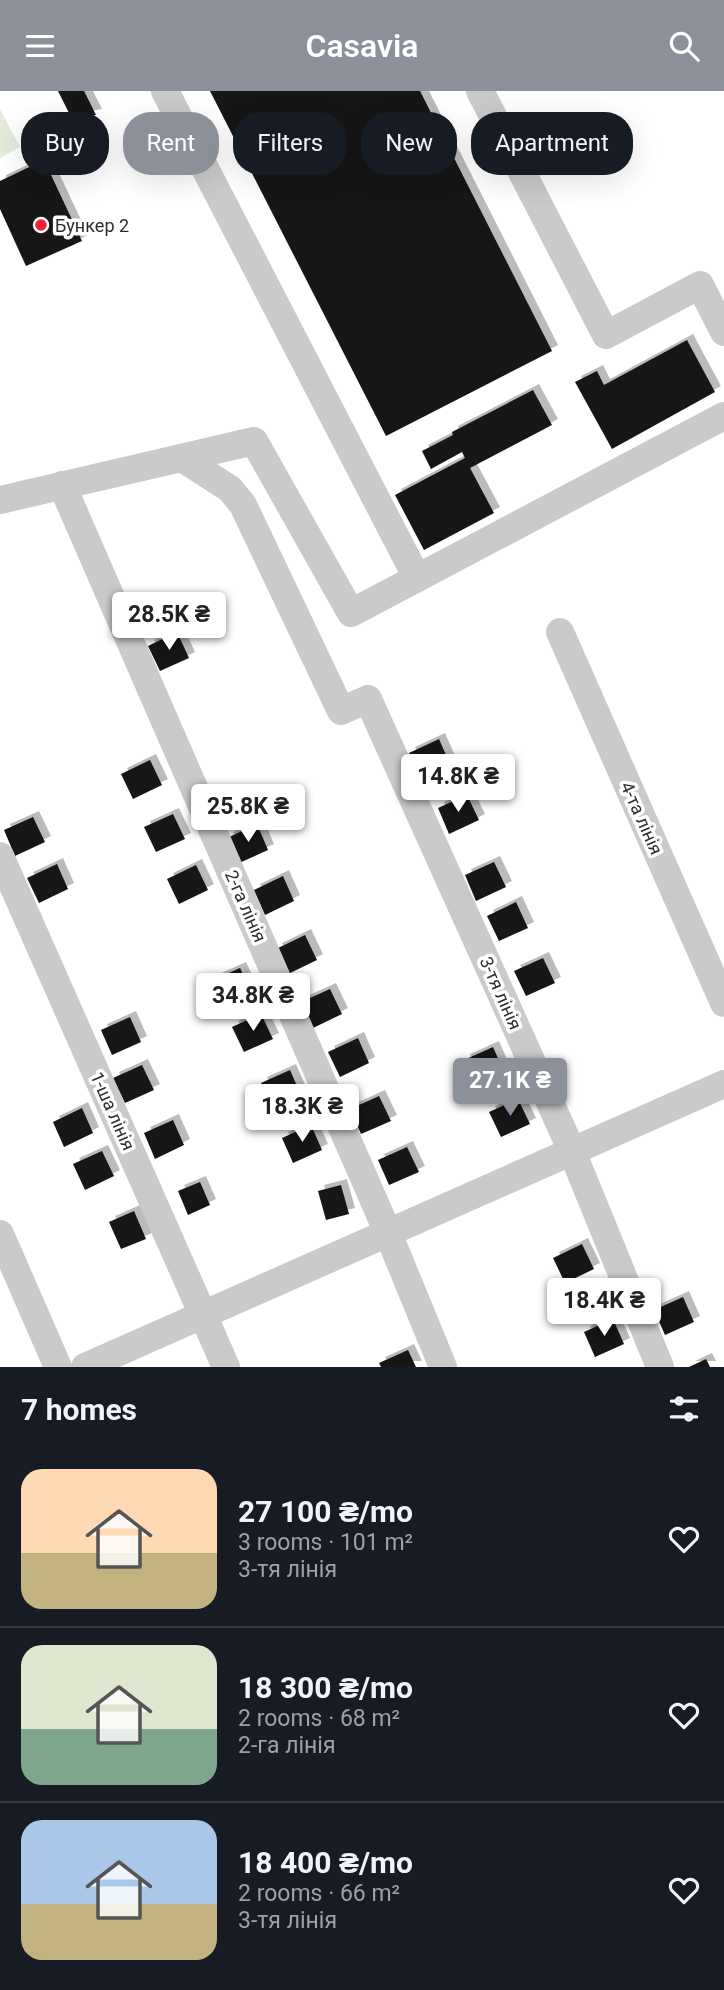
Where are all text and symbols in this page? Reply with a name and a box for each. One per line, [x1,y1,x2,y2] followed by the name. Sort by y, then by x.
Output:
[21,27,59,65] icon: menu
[305,27,419,65] text: Casavia
[665,27,703,65] icon: search
[21,112,109,175] chip: Buy
[123,112,219,175] chip: Rent
[233,112,347,175] chip: Filters
[361,112,457,175] chip: New
[471,112,633,175] chip: Apartment
[55,215,129,236] place label: Бункер 2
[33,217,49,233] marker: Бункер 2
[104,593,234,652] pin: 28.5K ₴
[128,601,210,628] text: 28.5K ₴
[393,755,523,814] pin: 14.8K ₴
[417,763,499,790] text: 14.8K ₴
[617,778,667,858] street label: 4-та лінія
[183,785,313,844] pin: 25.8K ₴
[207,793,289,820] text: 25.8K ₴
[221,867,271,945] street label: 2-га лінія
[476,953,526,1033] street label: 3-тя лінія
[188,974,318,1033] pin: 34.8K ₴
[212,982,294,1009] text: 34.8K ₴
[445,1059,575,1118] pin: 27.1K ₴
[469,1067,551,1094] text: 27.1K ₴
[86,1069,140,1153] street label: 1-ша лінія
[237,1084,367,1144] pin: 18.3K ₴
[261,1093,343,1120] text: 18.3K ₴
[539,1279,669,1338] pin: 18.4K ₴
[563,1287,645,1314] text: 18.4K ₴
[665,1390,703,1428] icon: filters
[21,1392,137,1427] text: 7 homes
[238,1494,413,1529] text: 27 100 ₴/mo
[77,1497,161,1581] icon: home
[665,1520,703,1558] icon: heart
[238,1529,413,1556] text: 3 rooms · 101 m²
[238,1556,337,1583] text: 3-тя лінія
[238,1670,413,1705] text: 18 300 ₴/mo
[77,1673,161,1757] icon: home
[665,1696,703,1734] icon: heart
[238,1705,400,1732] text: 2 rooms · 68 m²
[238,1732,336,1759] text: 2-га лінія
[238,1845,413,1880] text: 18 400 ₴/mo
[77,1848,161,1932] icon: home
[665,1871,703,1909] icon: heart
[238,1880,400,1907] text: 2 rooms · 66 m²
[238,1907,337,1934] text: 3-тя лінія

